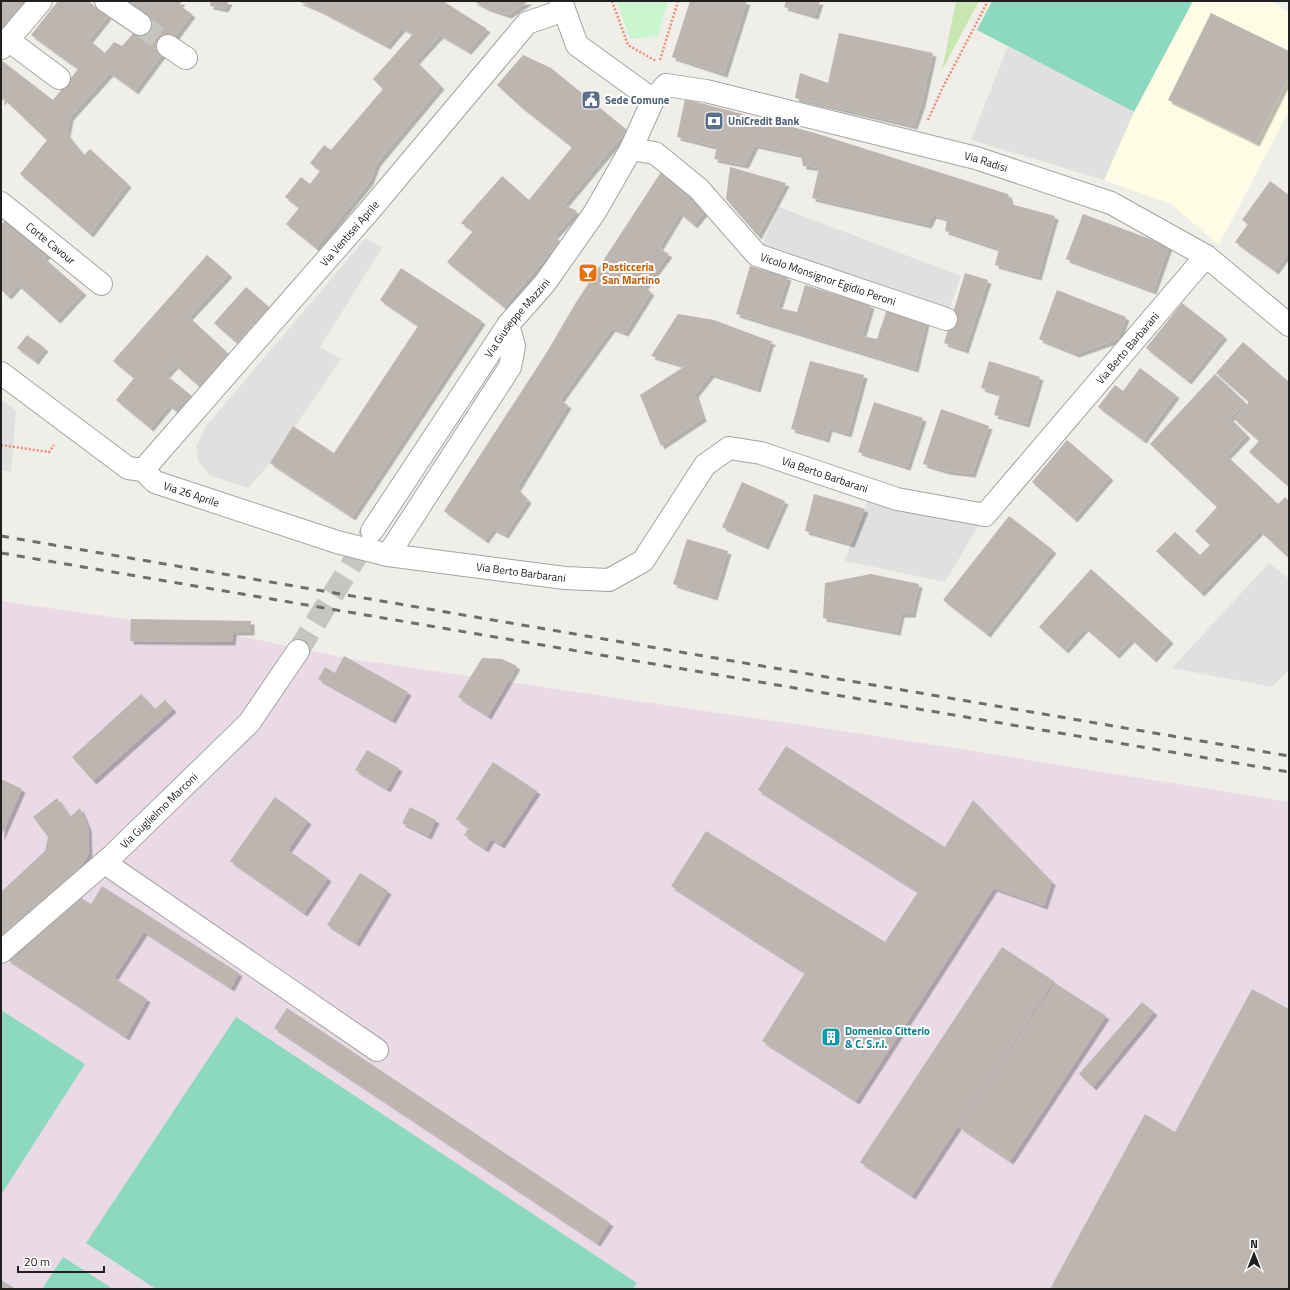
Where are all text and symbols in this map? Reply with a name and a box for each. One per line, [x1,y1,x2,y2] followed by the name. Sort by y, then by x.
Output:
[580,89,602,111] public building icon: Sede Comune
[605,92,670,108] place label: Sede Comune
[703,110,725,132] bank icon: UniCredit Bank
[728,113,799,129] place label: UniCredit Bank
[963,147,1010,176] street label: Via Radisi
[316,197,383,270] street label: Via Ventisei Aprile
[23,218,79,268] street label: Corte Cavour
[758,249,898,309] street label: Vicolo Monsignor Egidio Peroni
[602,259,660,288] place label: Pasticceria San Martino
[577,262,599,284] bar icon: Pasticceria San Martino
[481,275,554,361] street label: Via Giuseppe Mazzini
[1092,309,1163,388] street label: Via Berto Barbarani
[780,453,870,497] street label: Via Berto Barbarani
[161,477,222,511] street label: Via 26 Aprile
[475,559,567,586] street label: Via Berto Barbarani
[116,769,201,852] street label: Via Guglielmo Marconi
[845,1023,930,1052] place label: Domenico Citterio & C. S.r.l.
[820,1026,842,1048] building icon: Domenico Citterio & C. S.r.l.
[1234,1234,1274,1274] north arrow
[1250,1236,1258,1252] text: N
[18,1248,104,1274] scale bar
[24,1252,50,1271] text: 20 m

